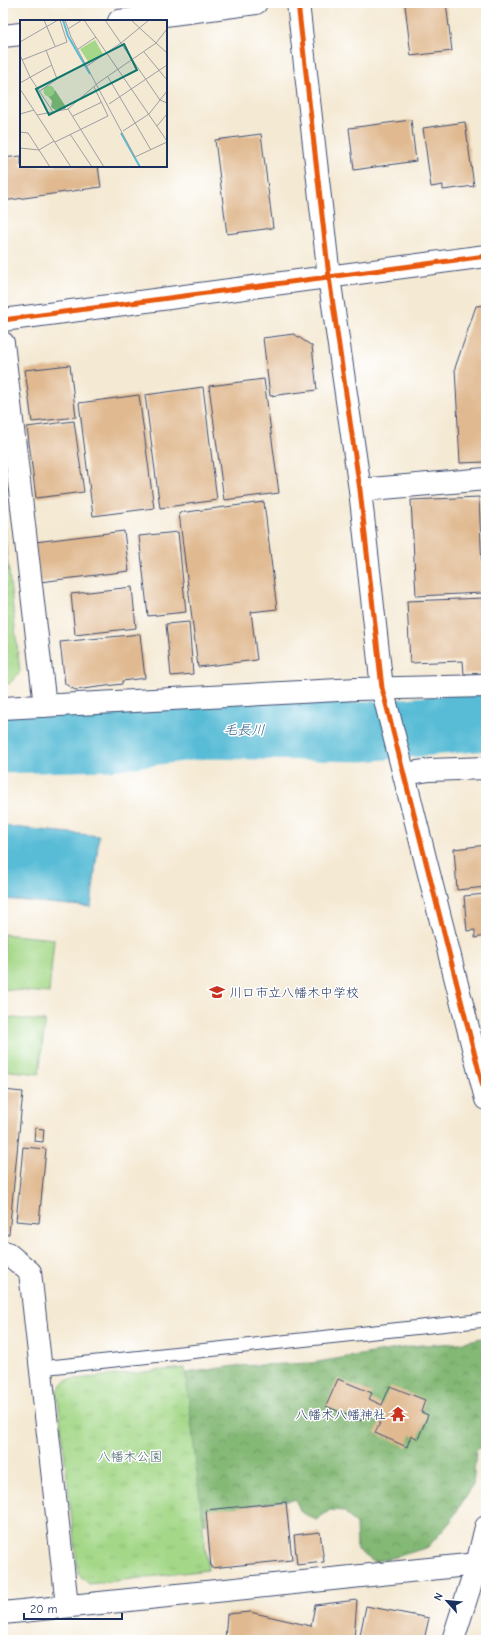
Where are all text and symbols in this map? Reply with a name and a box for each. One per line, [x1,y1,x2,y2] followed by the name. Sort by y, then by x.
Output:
[20,20,167,167] inset map
[223,721,265,739] water label: 毛長川
[208,983,226,1001] school or university icon: 川口市立八幡木中学校
[229,985,359,1000] place label: 川口市立八幡木中学校
[389,1405,407,1423] temple icon: 八幡木八幡神社
[295,1407,386,1422] place label: 八幡木八幡神社
[97,1449,163,1464] park label: 八幡木公園
[427,1581,467,1621] north arrow
[431,1591,446,1603] text: N
[24,1595,122,1621] scale bar
[30,1602,58,1616] text: 20 m

